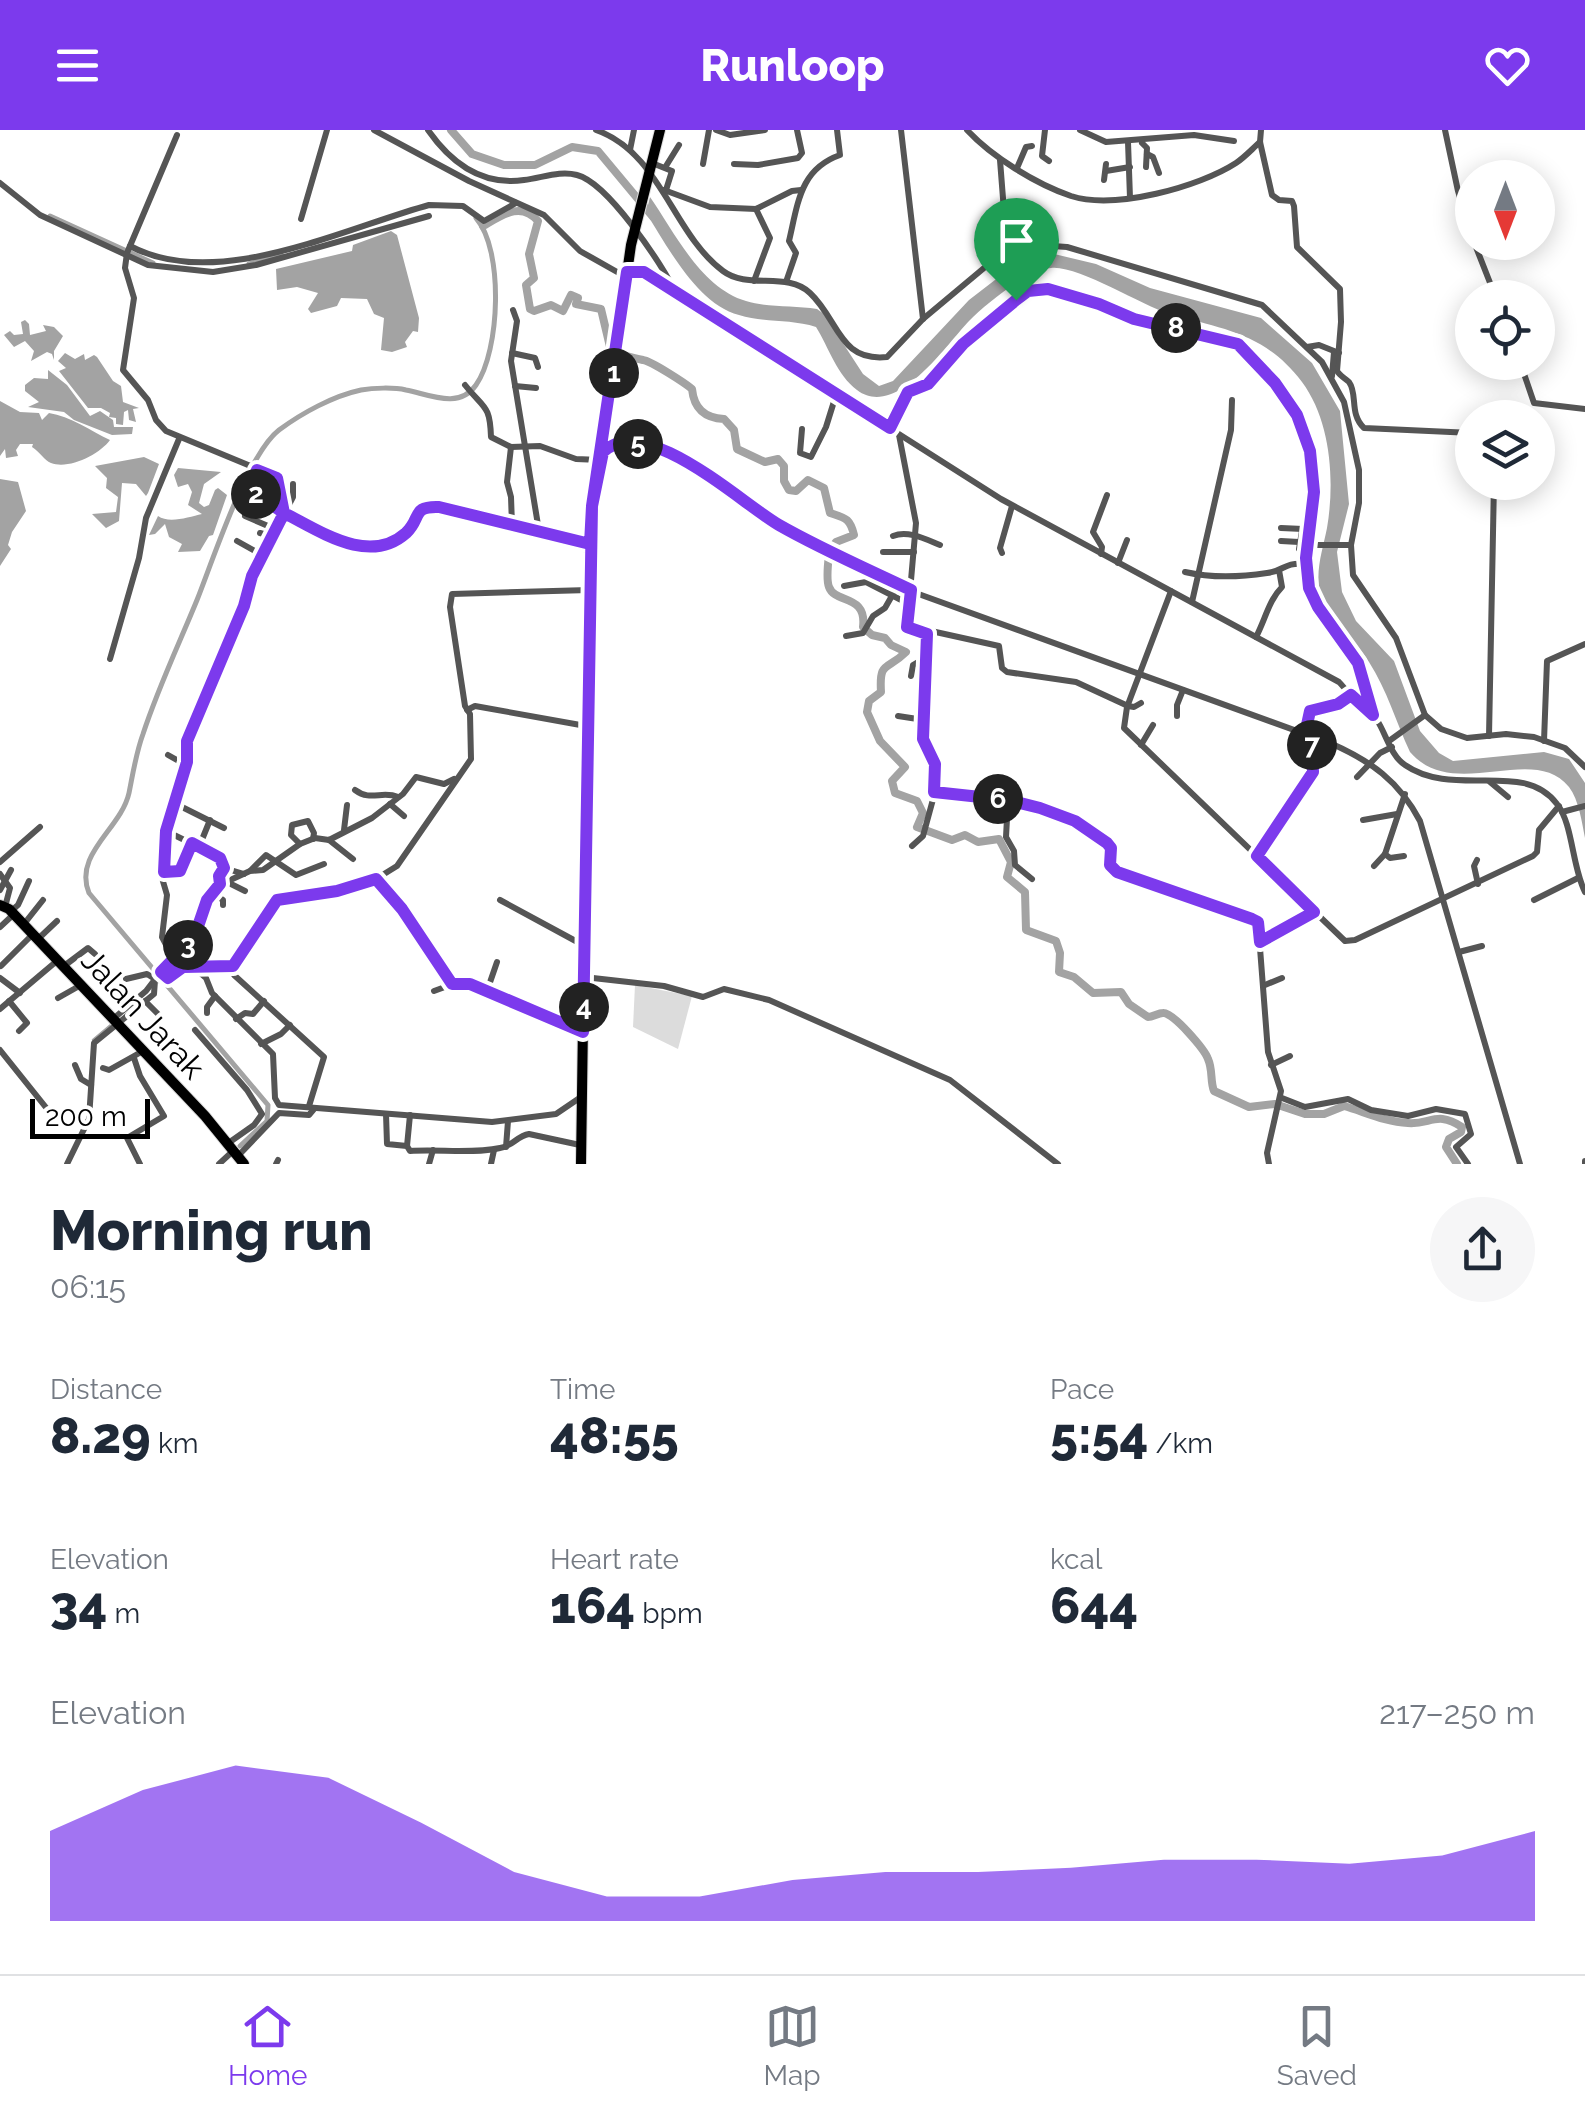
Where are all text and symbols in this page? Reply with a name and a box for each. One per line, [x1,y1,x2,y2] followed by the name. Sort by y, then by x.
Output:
[50,38,105,93] icon: menu
[1480,38,1535,93] icon: heart
[700,39,885,92] text: Runloop
[1455,160,1555,260] north arrow
[1455,160,1555,500] map controls
[974,198,1059,301] pin
[989,213,1044,268] icon: arrive
[1455,280,1555,380] button: locate
[1151,303,1201,353] pin: 8
[1168,311,1184,344] text: 8
[589,348,639,398] pin: 1
[607,356,621,389] text: 1
[1455,400,1555,500] button: layers
[613,419,663,469] pin: 5
[630,427,646,460] text: 5
[231,469,281,519] pin: 2
[248,477,264,510] text: 2
[1287,720,1337,770] pin: 7
[1304,728,1320,761] text: 7
[973,774,1023,824] pin: 6
[990,782,1007,815] text: 6
[163,920,213,970] pin: 3
[180,928,196,961] text: 3
[74,942,212,1086] street label: Jalan Jarak
[559,982,609,1032] pin: 4
[576,990,592,1023] text: 4
[30,1094,150,1138] scale bar
[45,1100,127,1133] text: 200 m
[1430,1197,1535,1302] button: share
[50,1198,373,1263] text: Morning run
[50,1268,126,1305] text: 06:15
[50,1373,162,1406] text: Distance
[550,1373,615,1406] text: Time
[1050,1373,1114,1406] text: Pace
[50,1406,151,1465] text: 8.29
[550,1406,679,1465] text: 48:55
[1050,1406,1148,1465] text: 5:54
[151,1427,198,1460] text: km
[1148,1427,1213,1460] text: /km
[50,1543,169,1576] text: Elevation
[550,1543,679,1576] text: Heart rate
[1050,1543,1102,1576] text: kcal
[50,1576,107,1635] text: 34
[550,1576,635,1635] text: 164
[1050,1576,1138,1635] text: 644
[107,1597,140,1630] text: m
[635,1597,703,1630] text: bpm
[50,1694,186,1731] text: Elevation
[1379,1694,1535,1731] text: 217–250 m
[228,1999,307,2092] tab: Home
[764,1999,821,2092] tab: Map
[1277,1999,1357,2092] tab: Saved

